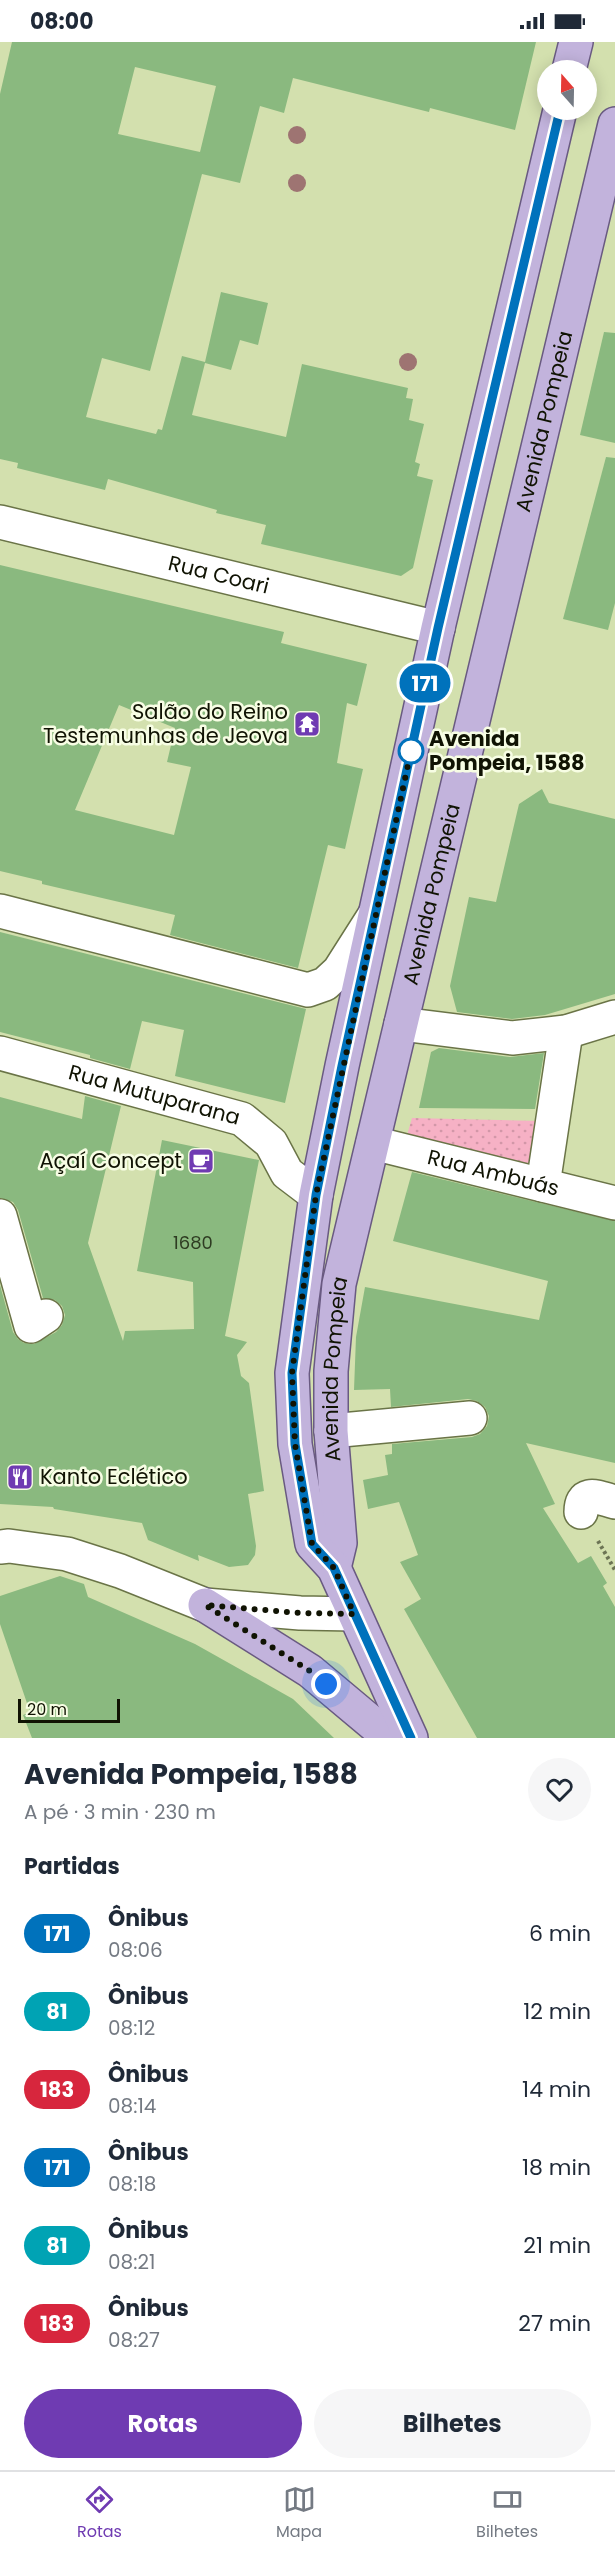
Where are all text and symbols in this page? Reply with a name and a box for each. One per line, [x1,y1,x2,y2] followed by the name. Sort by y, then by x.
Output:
[30,6,94,37] text: 08:00
[537,60,597,120] north arrow
[537,60,597,120] map controls
[508,328,579,515] street label: Avenida Pompeia
[165,548,272,601] street label: Rua Coari
[390,664,460,702] line badge: 171
[411,669,439,698] text: 171
[43,697,288,750] place label: Salão do Reino Testemunhas de Jeova
[292,709,322,739] temple icon: Salão do Reino Testemunhas de Jeova
[429,724,585,777] place label: Avenida Pompeia, 1588
[398,738,424,764] marker: Avenida Pompeia, 1588
[396,801,467,988] street label: Avenida Pompeia
[65,1057,244,1132] street label: Rua Mutuparana
[425,1142,562,1203] street label: Rua Ambuás
[39,1146,182,1175] place label: Açaí Concept
[186,1146,216,1176] cafe icon: Açaí Concept
[173,1230,213,1255] house number: 1680
[316,1273,354,1463] street label: Avenida Pompeia
[5,1462,35,1492] restaurant icon: Kanto Eclético
[40,1462,188,1491] place label: Kanto Eclético
[311,1669,341,1699] your location
[18,1696,120,1724] scale bar
[27,1698,67,1721] text: 20 m
[24,1755,358,1794] text: Avenida Pompeia, 1588
[528,1758,591,1821] button: heart
[24,1798,216,1826] text: A pé · 3 min · 230 m
[24,1851,120,1882] text: Partidas
[108,1903,189,1934] text: Ônibus
[529,1918,591,1949] text: 6 min
[43,1919,71,1948] text: 171
[108,1936,163,1964] text: 08:06
[108,1981,189,2012] text: Ônibus
[523,1996,591,2027] text: 12 min
[46,1997,68,2026] text: 81
[108,2014,155,2042] text: 08:12
[108,2059,189,2090] text: Ônibus
[522,2074,591,2105] text: 14 min
[40,2075,74,2104] text: 183
[108,2092,156,2120] text: 08:14
[108,2137,189,2168] text: Ônibus
[522,2152,591,2183] text: 18 min
[43,2153,71,2182] text: 171
[108,2170,156,2198] text: 08:18
[108,2215,189,2246] text: Ônibus
[523,2230,591,2261] text: 21 min
[46,2231,68,2260] text: 81
[108,2248,155,2276] text: 08:21
[108,2293,189,2324] text: Ônibus
[518,2308,591,2339] text: 27 min
[40,2309,74,2338] text: 183
[108,2326,160,2354] text: 08:27
[24,2389,302,2458] button: Rotas
[314,2389,591,2458] button: Bilhetes
[77,2483,122,2544] tab: Rotas
[276,2483,322,2544] tab: Mapa
[476,2483,538,2544] tab: Bilhetes

